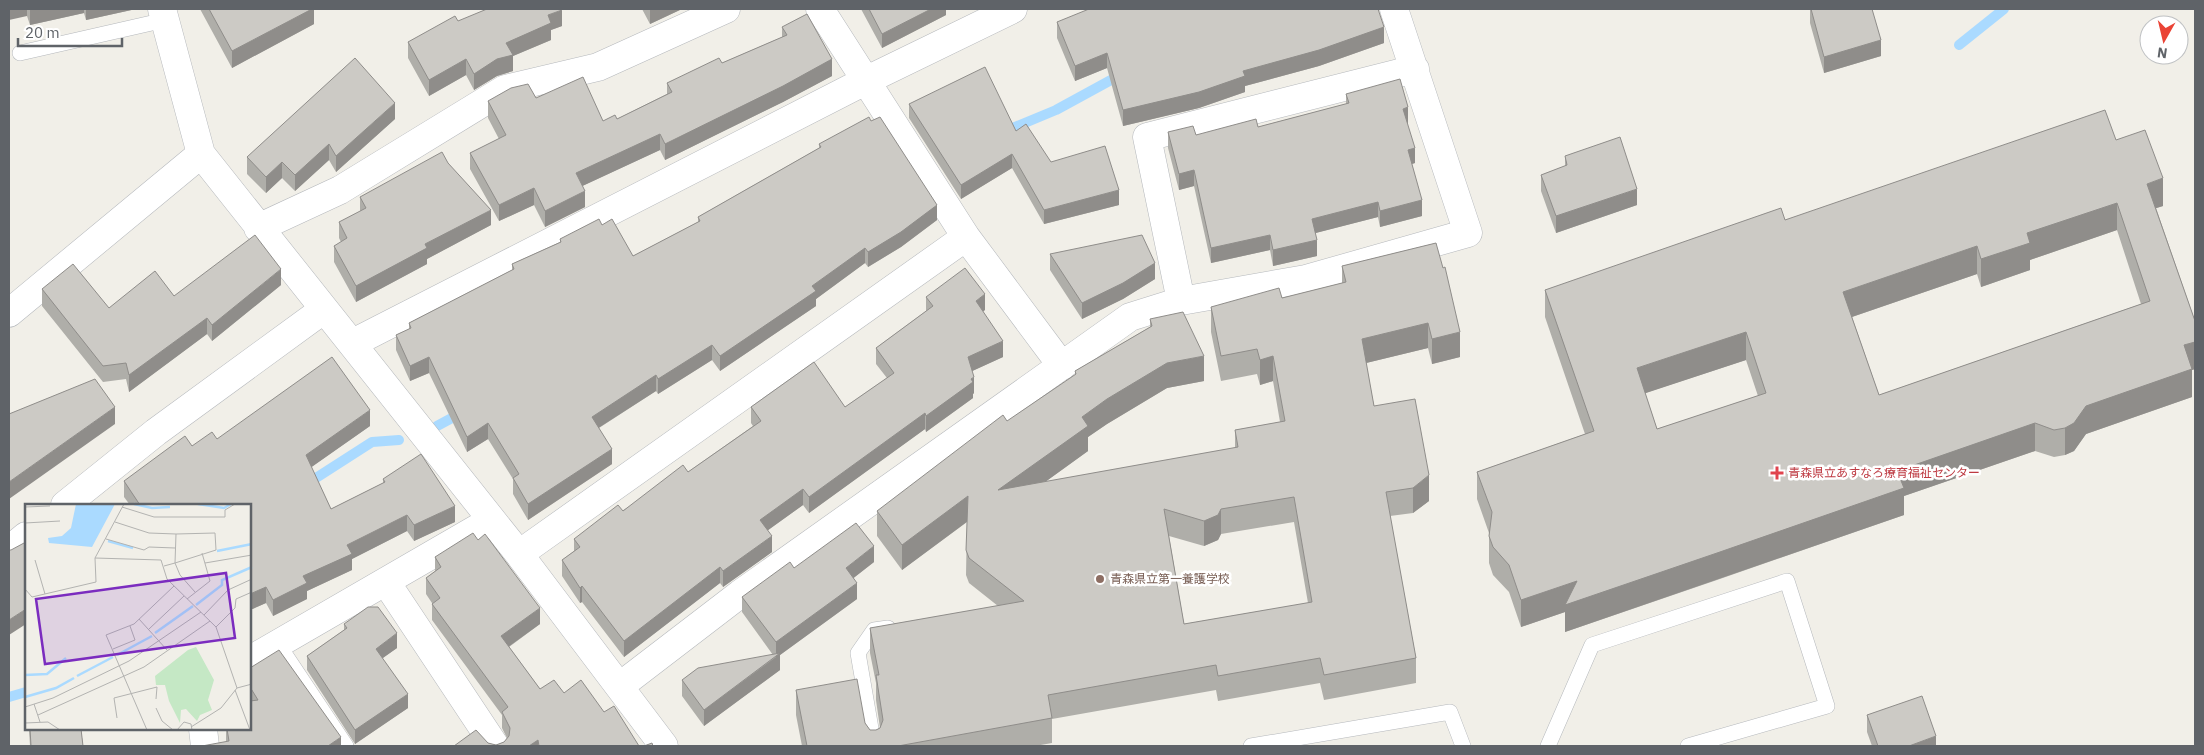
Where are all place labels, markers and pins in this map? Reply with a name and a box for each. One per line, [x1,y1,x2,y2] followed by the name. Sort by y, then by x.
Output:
[1788,465,1980,480] place label: 青森県立あすなろ療育福祉センター
[1770,466,1784,480] marker: 青森県立あすなろ療育福祉センター
[1110,571,1230,586] place label: 青森県立第一養護学校
[1094,573,1106,585] marker: 青森県立第一養護学校

